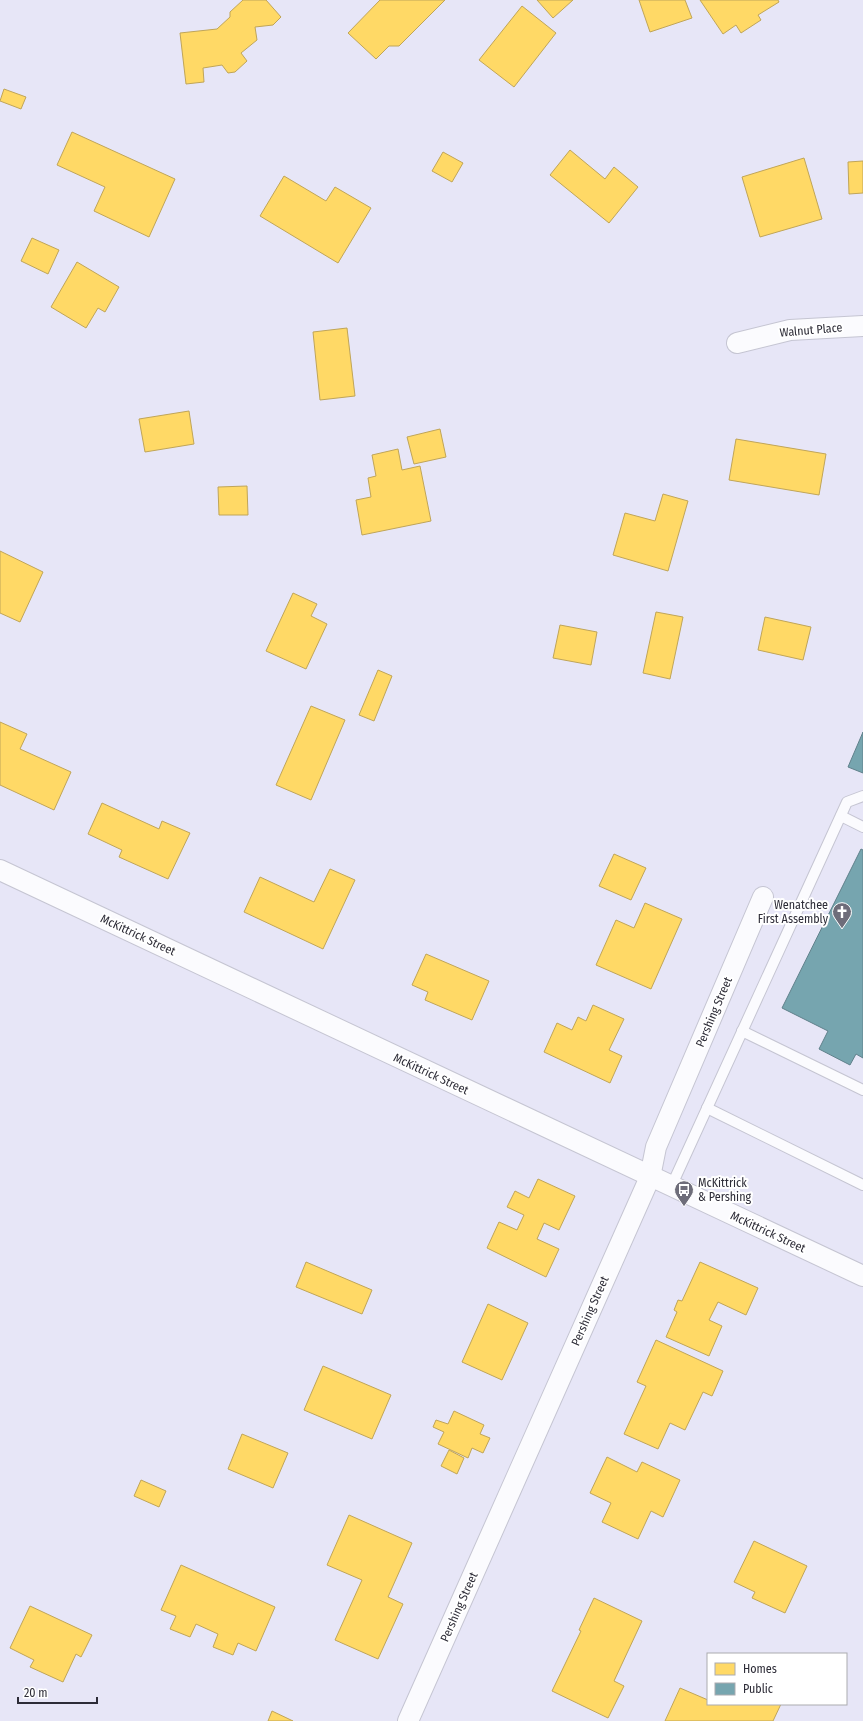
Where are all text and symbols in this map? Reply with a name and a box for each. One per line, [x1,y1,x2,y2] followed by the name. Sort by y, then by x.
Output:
[779,320,843,340] street label: Walnut Place
[758,898,829,926] place label: Wenatchee First Assembly
[831,901,853,929] church icon: Wenatchee First Assembly
[98,912,178,959] street label: McKittrick Street
[693,975,735,1049] street label: Pershing Street
[391,1051,471,1098] street label: McKittrick Street
[698,1176,751,1204] place label: McKittrick & Pershing
[673,1179,695,1207] bus stop icon: McKittrick & Pershing
[728,1209,808,1256] street label: McKittrick Street
[568,1274,612,1348] street label: Pershing Street
[437,1570,481,1644] street label: Pershing Street
[707,1653,847,1705] legend
[743,1662,777,1676] text: Homes
[18,1679,97,1705] scale bar
[743,1682,773,1696] text: Public
[24,1686,48,1700] text: 20 m

